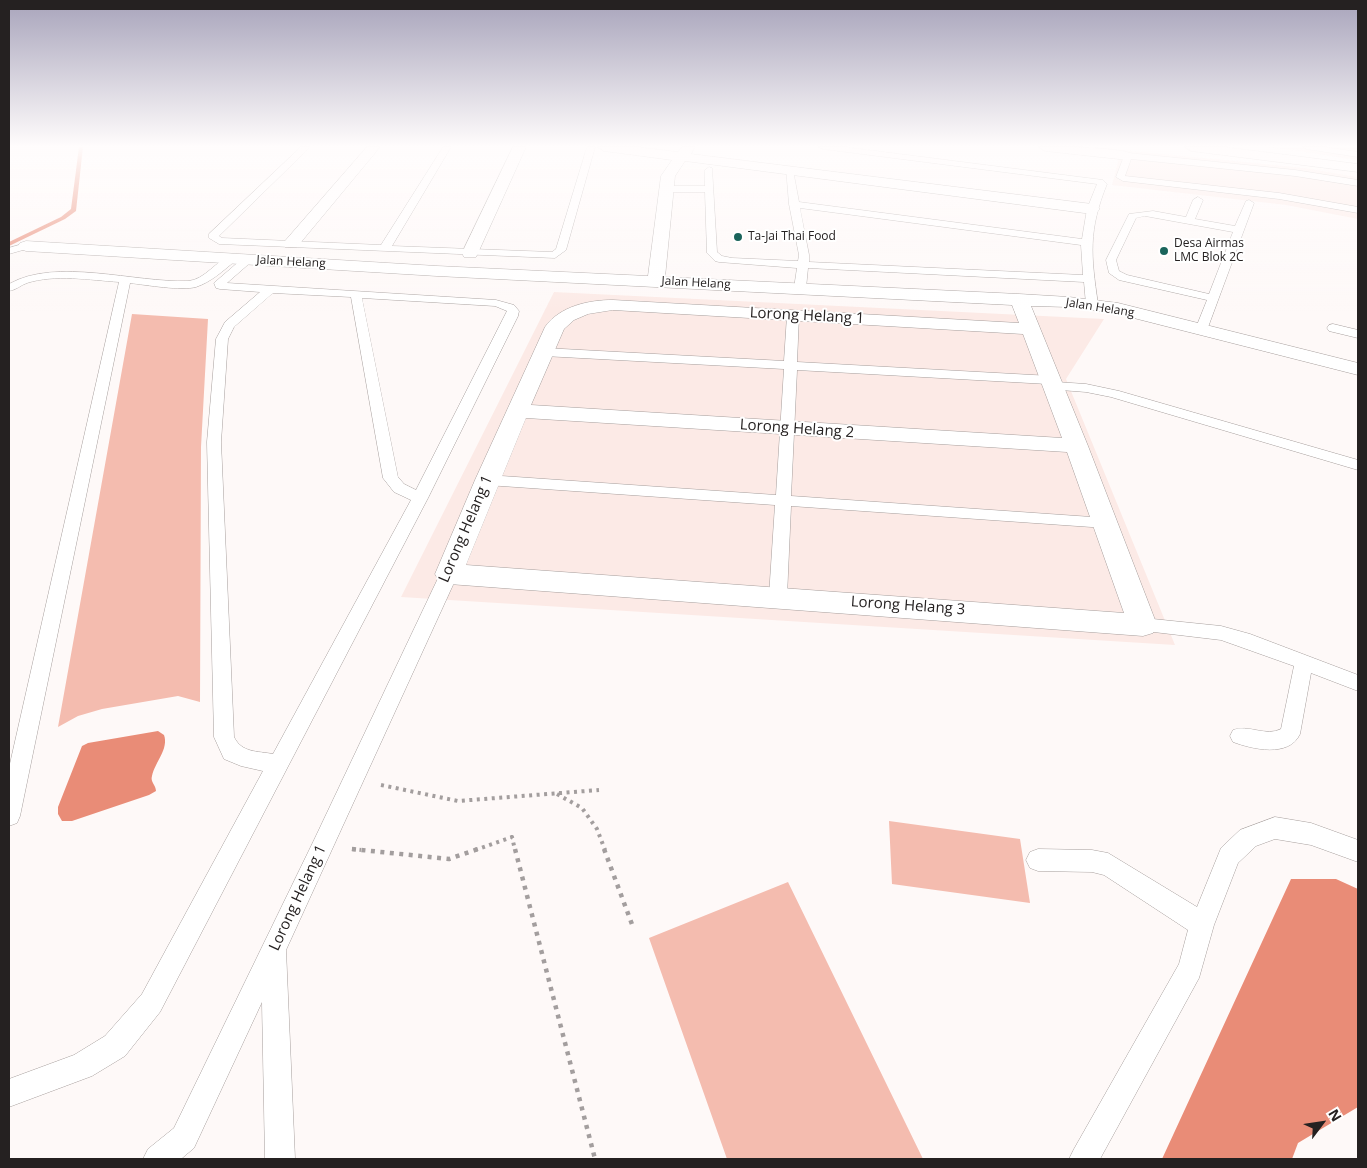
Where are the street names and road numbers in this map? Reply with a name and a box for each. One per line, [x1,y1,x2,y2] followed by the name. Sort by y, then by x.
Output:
[256,253,326,271] street label: Jalan Helang
[661,274,731,292] street label: Jalan Helang
[1065,295,1135,321] street label: Jalan Helang
[749,304,865,328] street label: Lorong Helang 1
[739,416,855,442] street label: Lorong Helang 2
[435,473,497,585] street label: Lorong Helang 1
[850,593,966,619] street label: Lorong Helang 3
[266,842,330,954] street label: Lorong Helang 1

